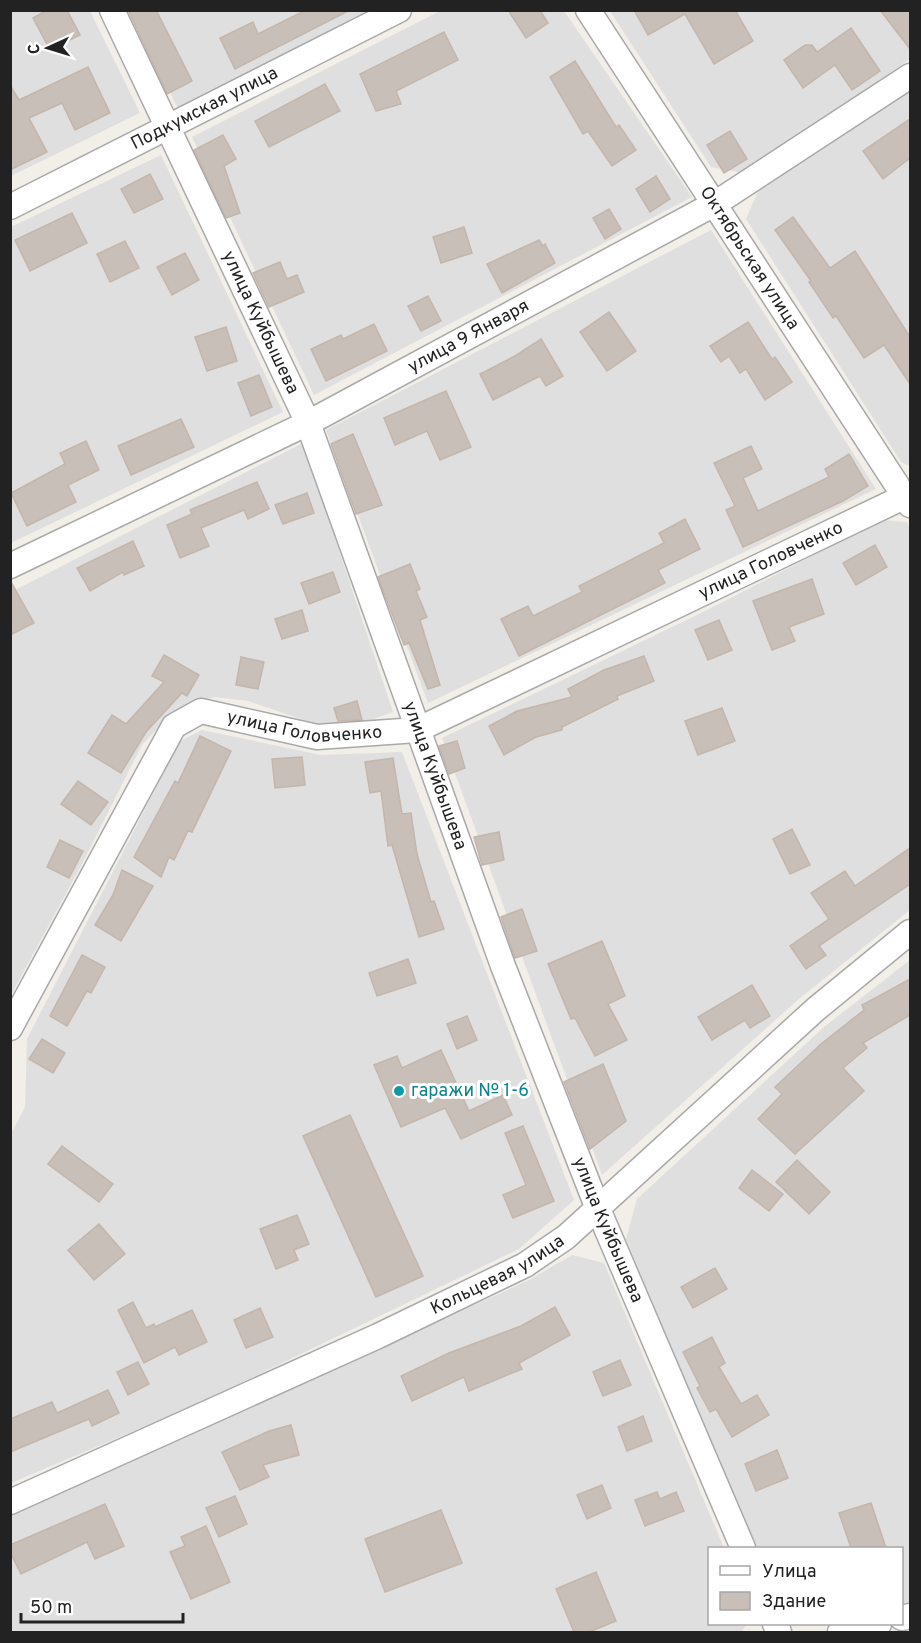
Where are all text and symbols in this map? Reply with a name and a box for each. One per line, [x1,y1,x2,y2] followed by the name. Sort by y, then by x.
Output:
[18,18,78,78] north arrow
[25,43,45,55] text: С
[127,62,282,155] street label: Подкумская улица
[694,182,805,334] street label: Октябрьская улица
[217,247,304,398] street label: улица Куйбышева
[404,294,533,378] street label: улица 9 Января
[695,516,847,605] street label: улица Головченко
[398,699,472,853] street label: улица Куйбышева
[225,706,383,749] street label: улица Головченко
[411,1080,529,1103] place label: гаражи № 1-6
[392,1084,406,1098] marker: гаражи № 1-6
[567,1154,648,1306] street label: улица Куйбышева
[427,1230,569,1320] street label: Кольцевая улица
[708,1547,903,1625] legend
[762,1561,816,1584] text: Улица
[21,1586,183,1624] scale bar
[762,1591,826,1614] text: Здание
[30,1597,72,1620] text: 50 m

